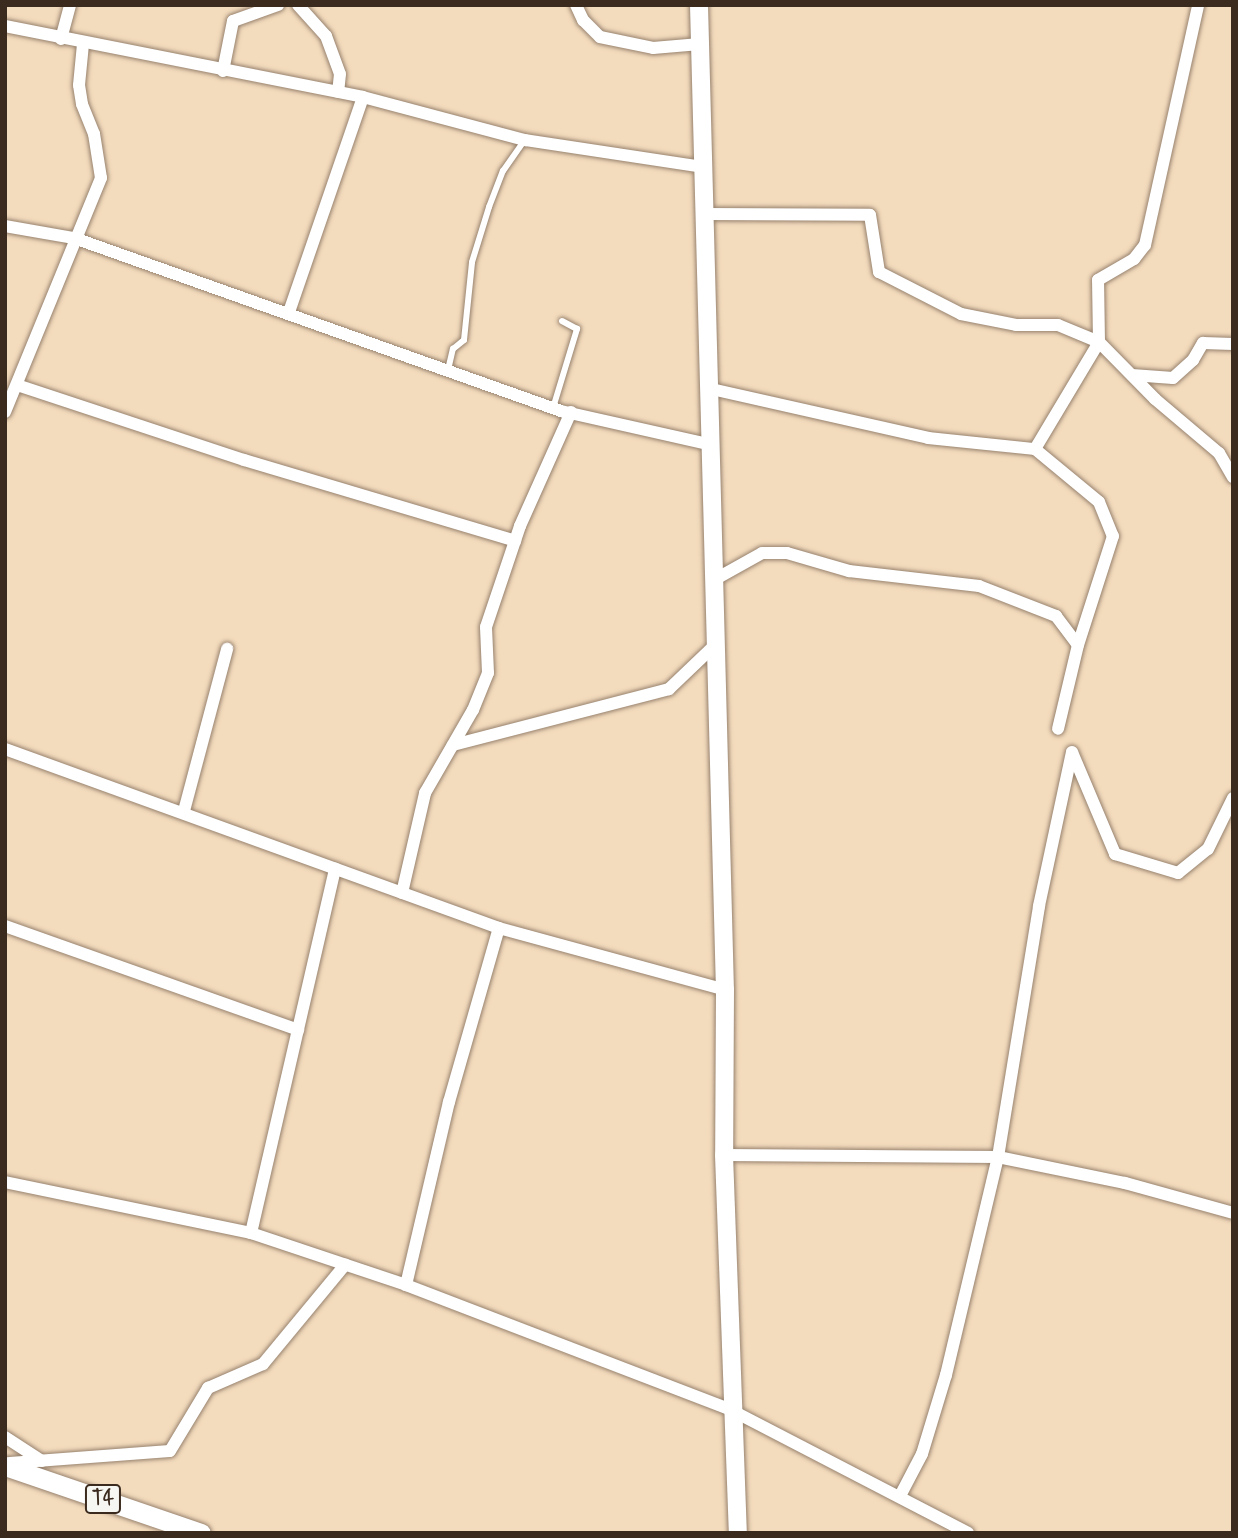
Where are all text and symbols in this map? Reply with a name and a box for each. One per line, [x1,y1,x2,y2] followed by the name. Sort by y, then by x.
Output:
[84,1484,122,1514] road number: T4

